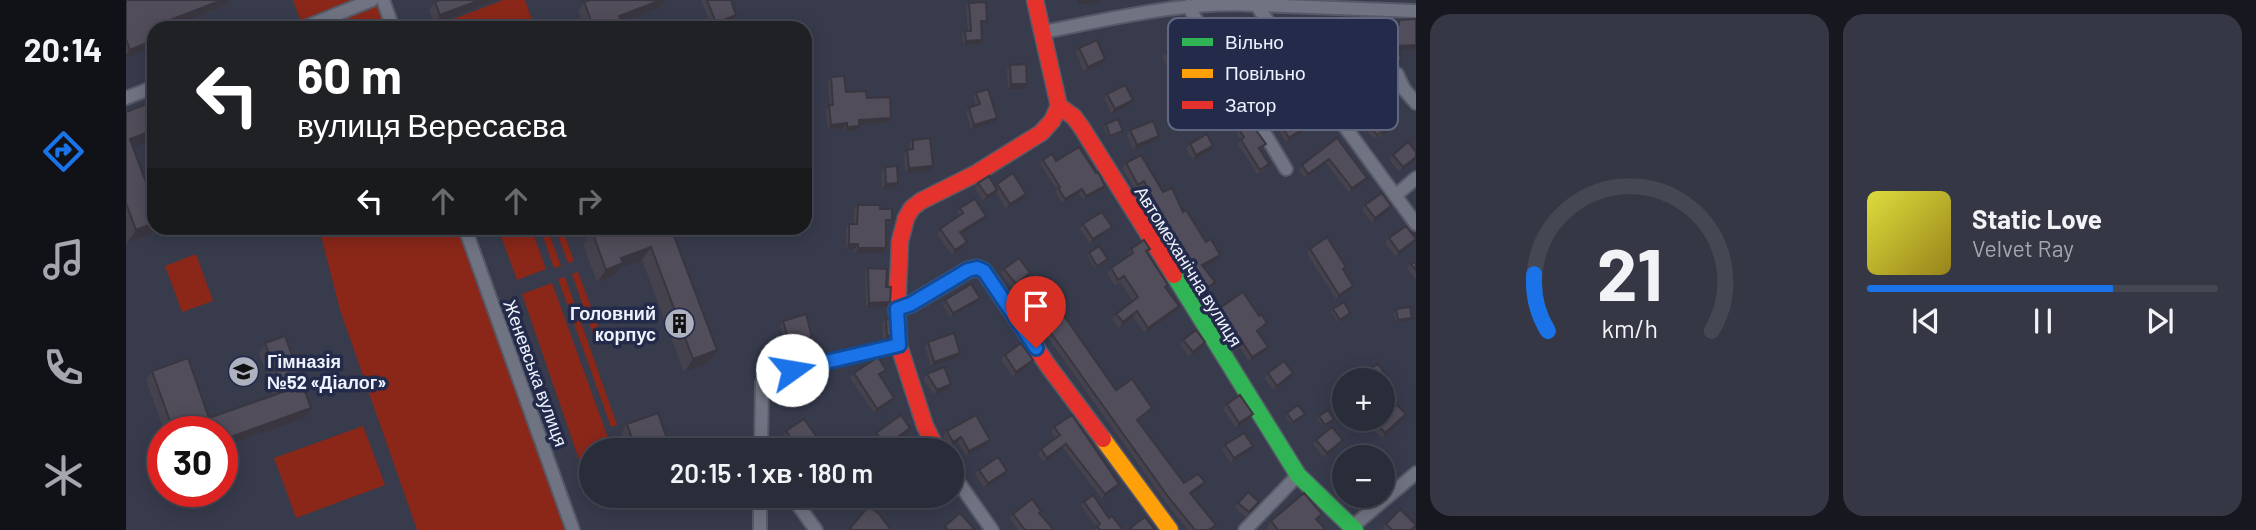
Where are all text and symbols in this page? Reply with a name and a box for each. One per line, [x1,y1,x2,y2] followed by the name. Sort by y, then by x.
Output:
[1168,18,1398,130] legend
[24,30,102,68] text: 20:14
[1225,30,1284,53] text: Вільно
[297,45,402,104] text: 60 m
[182,49,273,140] icon: left
[1225,61,1306,84] text: Повільно
[1225,93,1276,116] text: Затор
[297,105,567,143] text: вулиця Вересаєва
[39,127,88,176] icon: directions
[351,182,389,220] icon: left
[424,182,462,220] icon: ahead
[497,182,535,220] icon: ahead
[570,182,608,220] icon: right
[1131,182,1247,350] street label: Автомеханічна вулиця
[1972,203,2102,234] text: Static Love
[1596,228,1663,316] text: 21
[1972,234,2074,262] text: Velvet Ray
[39,235,88,284] icon: music
[1006,276,1066,348] pin
[1017,287,1055,325] icon: arrive
[499,297,573,449] street label: Женевська вулиця
[570,302,656,345] place label: Головний корпус
[1907,302,1945,340] icon: previous
[2024,302,2062,340] icon: pause
[2141,302,2179,340] icon: next
[662,306,696,340] building icon: Головний корпус
[1601,313,1658,343] text: km/h
[755,333,829,407] position arrow
[39,343,88,392] icon: phone
[267,350,386,393] place label: Гімназія №52 «Діалог»
[227,354,261,388] school or university icon: Гімназія №52 «Діалог»
[1332,368,1395,508] map controls
[1332,368,1395,431] button: +
[147,416,238,507] speed limit sign: 30
[1332,445,1395,508] button: −
[39,451,88,500] icon: climate
[670,457,873,488] text: 20:15 · 1 хв · 180 m

